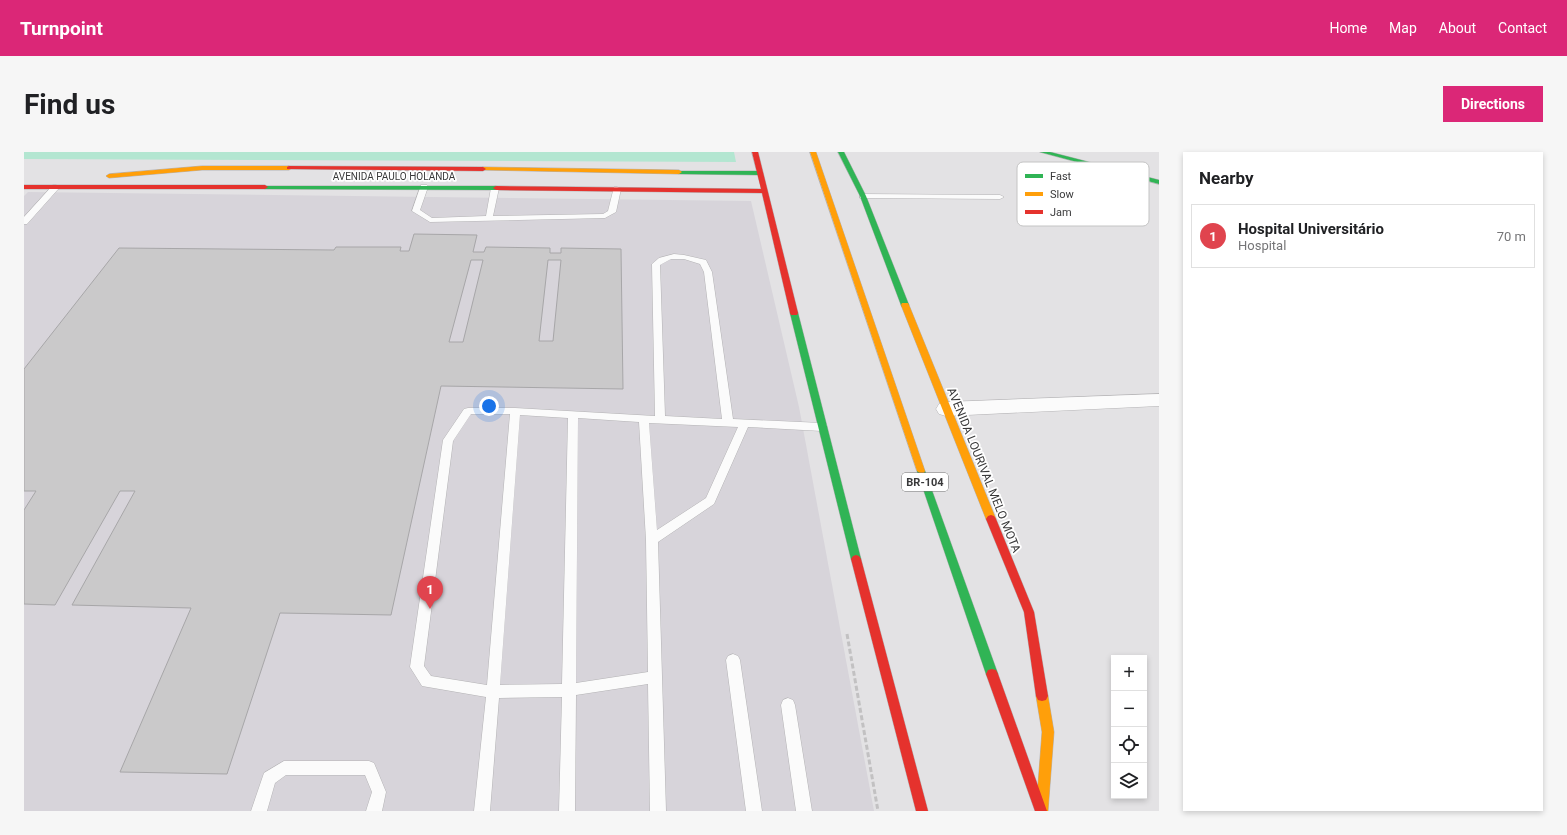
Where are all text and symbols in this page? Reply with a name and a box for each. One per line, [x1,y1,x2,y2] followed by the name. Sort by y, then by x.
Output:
[20,17,103,40] text: Turnpoint
[1329,20,1367,36] text: Home
[1389,20,1417,36] text: Map
[1439,20,1476,36] text: About
[1498,20,1547,36] text: Contact
[1443,86,1543,122] button: Directions
[24,88,115,121] text: Find us
[1017,162,1149,226] legend
[1199,168,1254,188] text: Nearby
[1050,170,1072,183] text: Fast
[333,171,456,182] street label: AVENIDA PAULO HOLANDA
[1050,188,1074,201] text: Slow
[1050,206,1072,219] text: Jam
[1238,220,1384,238] text: Hospital Universitário
[1209,229,1217,244] text: 1
[1497,229,1526,244] text: 70 m
[1238,238,1286,253] text: Hospital
[944,385,1024,555] street label: AVENIDA LOURIVAL MELO MOTA
[479,396,499,416] your location
[902,473,948,491] road number: BR-104
[417,576,443,609] pin: 1
[1111,655,1147,799] map controls
[1111,655,1147,691] button: +
[1111,691,1147,727] button: −
[1111,727,1147,763] button: locate
[1111,763,1147,799] button: layers

